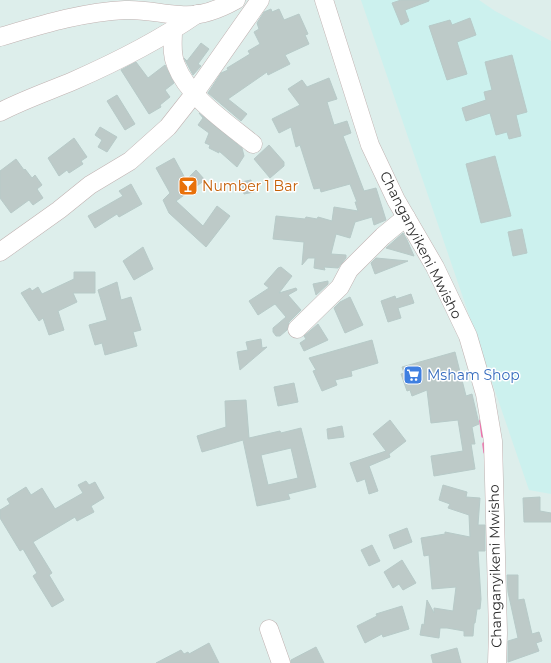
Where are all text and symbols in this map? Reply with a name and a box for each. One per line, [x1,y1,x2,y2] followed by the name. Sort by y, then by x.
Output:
[376,168,466,322] street label: Changanyikeni Mwisho
[177,175,199,197] bar icon: Number 1 Bar
[202,177,298,195] place label: Number 1 Bar
[402,364,424,386] supermarket icon: Msham Shop
[427,366,520,384] place label: Msham Shop
[485,484,505,648] street label: Changanyikeni Mwisho

